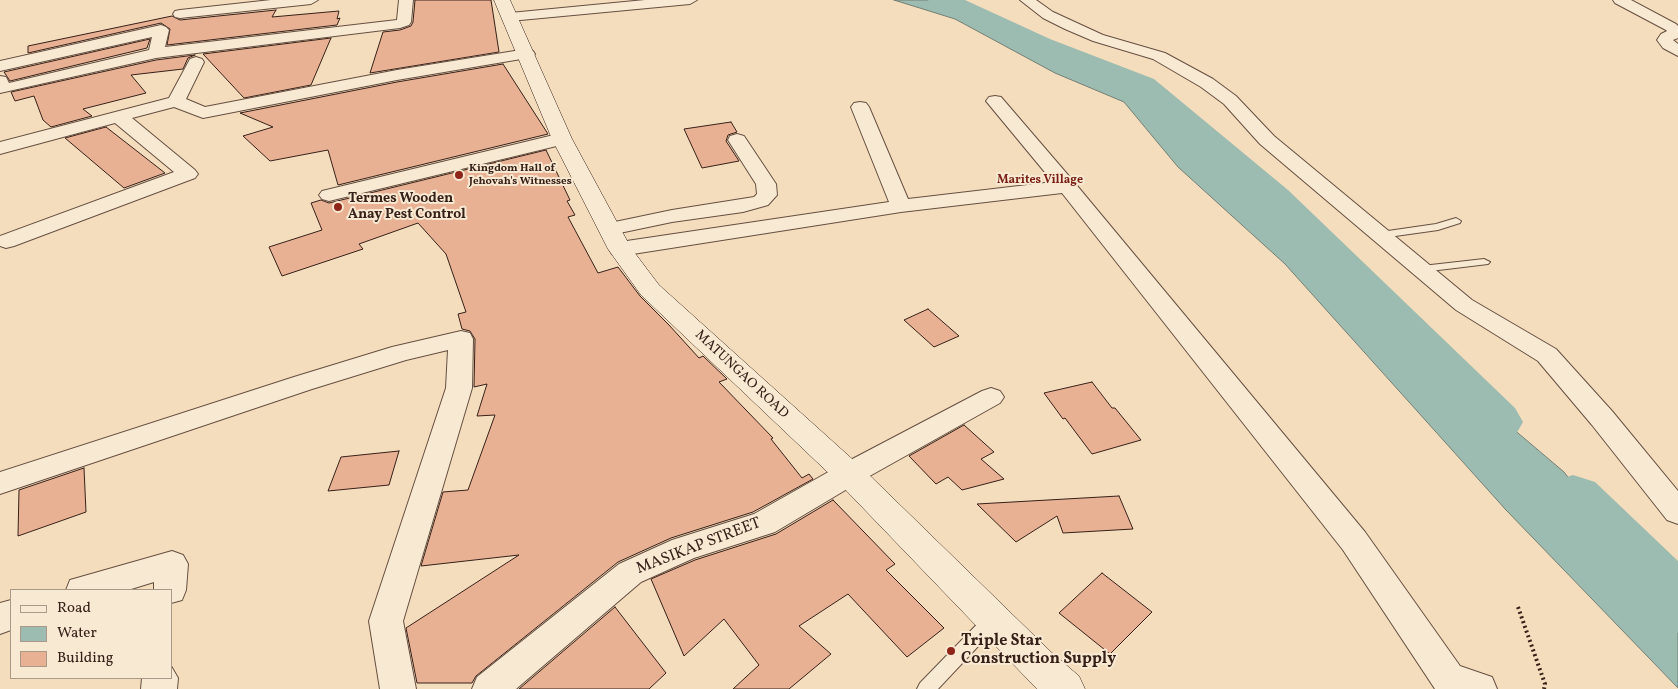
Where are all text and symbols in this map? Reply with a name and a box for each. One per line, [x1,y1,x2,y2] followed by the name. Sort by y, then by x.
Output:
[469,162,572,188] place label: Kingdom Hall of Jehovah's Witnesses
[453,169,465,181] marker: Kingdom Hall of Jehovah's Witnesses
[997,174,1083,188] district label: Marites Village
[348,191,466,223] place label: Termes Wooden Anay Pest Control
[332,201,344,213] marker: Termes Wooden Anay Pest Control
[691,327,791,423] street label: MATUNGAO ROAD
[634,514,764,580] street label: MASIKAP STREET
[10,589,172,679] legend
[57,598,91,619] text: Road
[57,623,97,644] text: Water
[961,632,1116,670] place label: Triple Star Construction Supply
[945,645,957,657] marker: Triple Star Construction Supply
[57,648,113,669] text: Building

